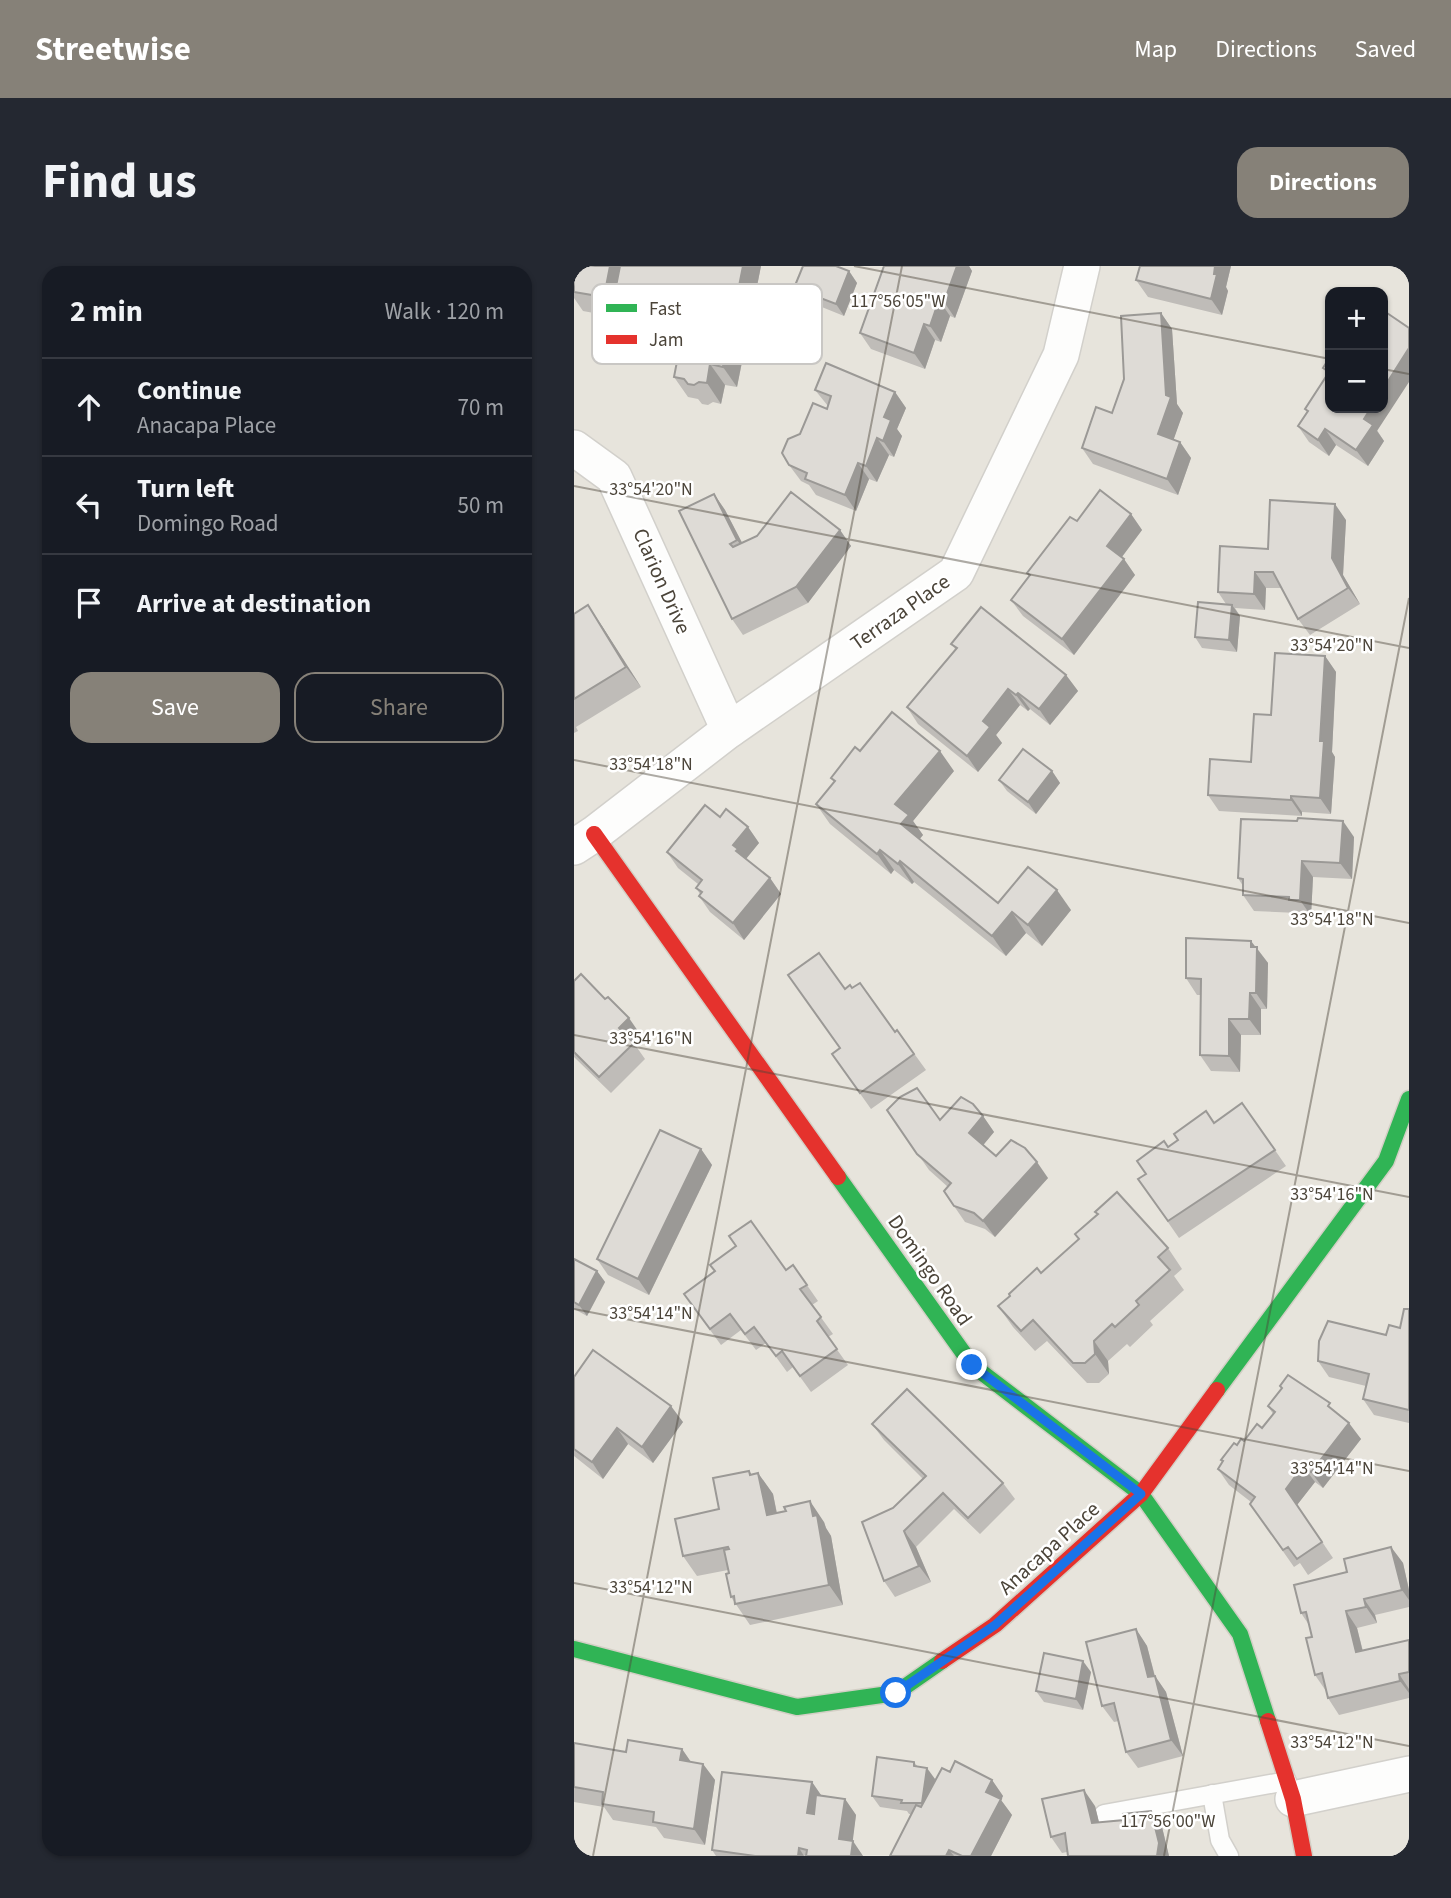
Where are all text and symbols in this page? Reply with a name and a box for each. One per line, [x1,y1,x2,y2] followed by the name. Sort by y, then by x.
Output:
[35,26,191,73] text: Streetwise
[1134,32,1177,67] text: Map
[1215,32,1317,67] text: Directions
[1355,32,1416,67] text: Saved
[42,147,197,217] text: Find us
[1237,147,1409,218] button: Directions
[592,284,822,364] legend
[1325,287,1388,413] map controls
[1325,287,1388,350] button: +
[851,289,945,314] text: 117°56'05"W
[70,290,143,333] text: 2 min
[385,295,504,328] text: Walk · 120 m
[649,296,682,323] text: Fast
[649,327,683,354] text: Jam
[1325,350,1388,413] button: −
[137,372,242,409] text: Continue
[70,388,108,426] icon: ahead
[457,391,504,424] text: 70 m
[137,409,276,442] text: Anacapa Place
[137,470,234,507] text: Turn left
[609,477,693,502] text: 33°54'20"N
[70,486,108,524] icon: left
[457,489,504,522] text: 50 m
[137,507,279,540] text: Domingo Road
[625,523,699,639] street label: Clarion Drive
[844,567,956,657] street label: Terraza Place
[70,584,108,622] icon: arrive
[137,585,371,622] text: Arrive at destination
[1290,633,1374,658] text: 33°54'20"N
[70,672,280,743] button: Save
[294,672,504,743] button: Share
[609,752,693,777] text: 33°54'18"N
[1290,907,1374,932] text: 33°54'18"N
[609,1026,693,1051] text: 33°54'16"N
[1290,1182,1374,1207] text: 33°54'16"N
[881,1208,979,1332] street label: Domingo Road
[609,1301,693,1326] text: 33°54'14"N
[956,1349,987,1380] route end
[1290,1456,1374,1481] text: 33°54'14"N
[992,1494,1106,1602] street label: Anacapa Place
[609,1575,693,1600] text: 33°54'12"N
[880,1677,911,1708] route start
[1290,1730,1374,1755] text: 33°54'12"N
[1121,1809,1215,1834] text: 117°56'00"W

